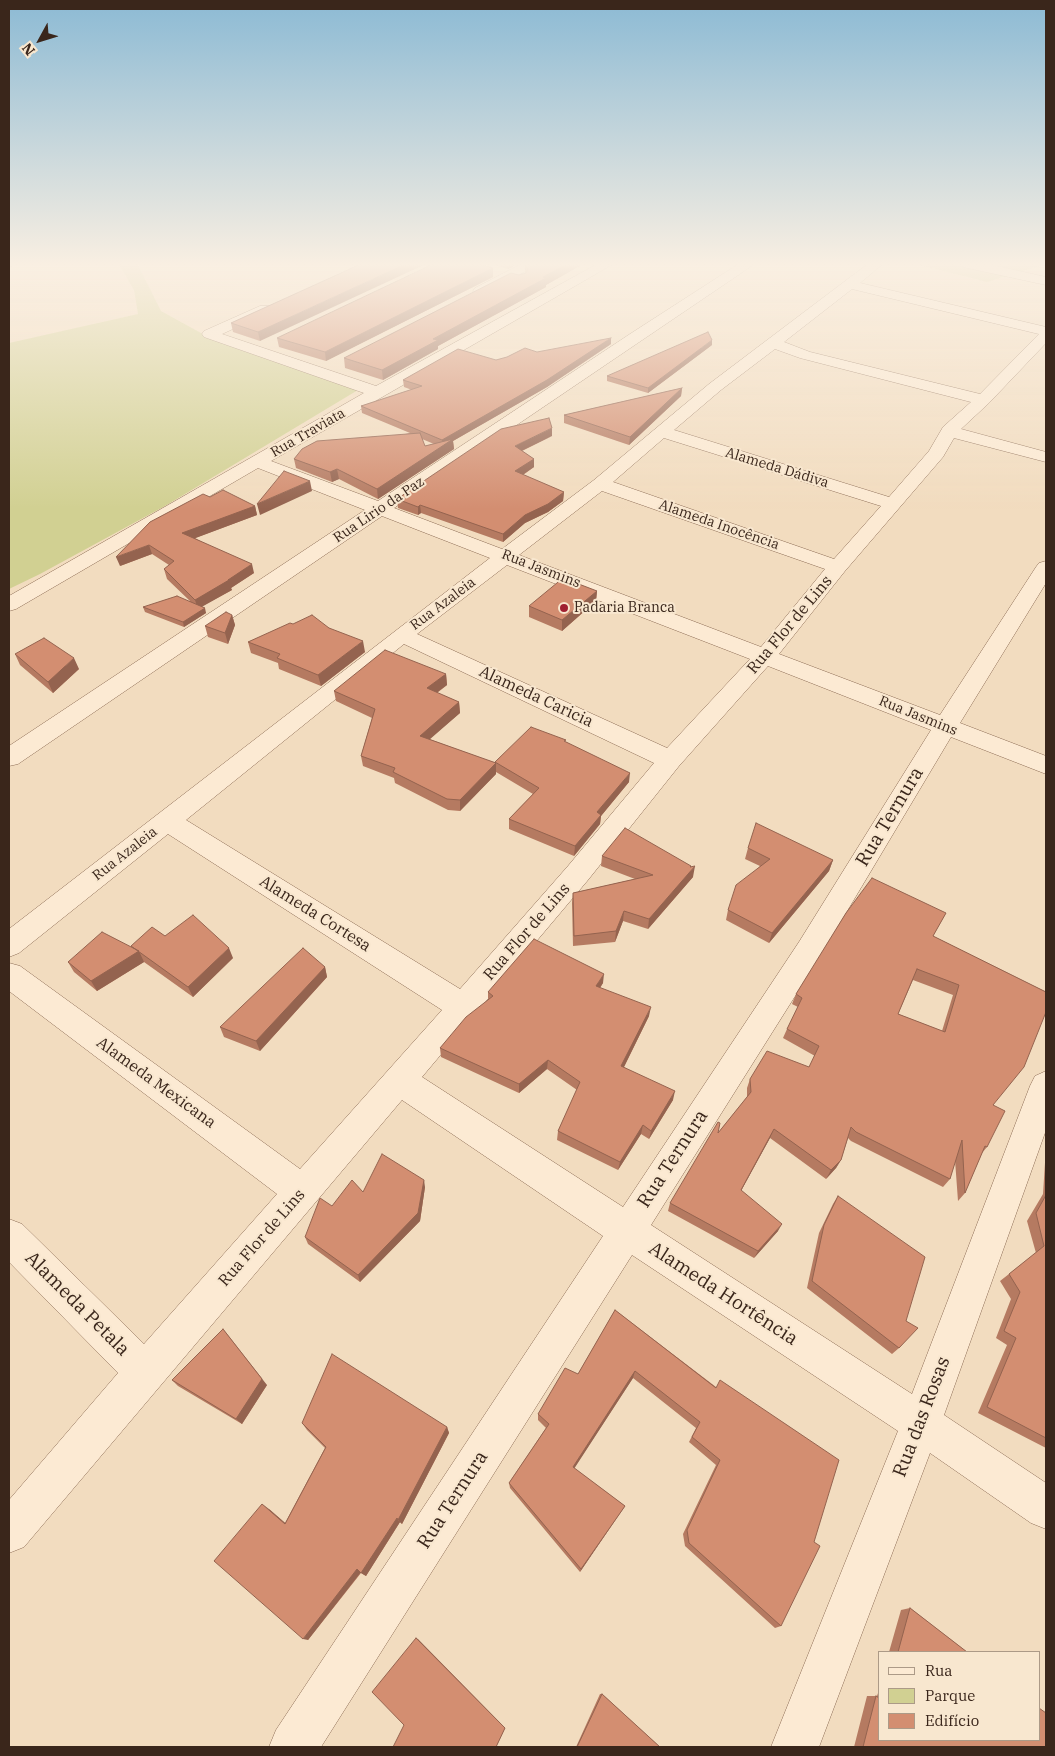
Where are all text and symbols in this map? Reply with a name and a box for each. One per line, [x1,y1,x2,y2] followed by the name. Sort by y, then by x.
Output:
[15,15,65,65] north arrow
[18,39,39,59] text: N
[268,405,348,461] street label: Rua Traviata
[723,444,831,492] street label: Alameda Dádiva
[330,473,428,547] street label: Rua Lirio da Paz
[657,496,781,554] street label: Alameda Inocência
[499,546,583,592] street label: Rua Jasmins
[743,572,837,678] street label: Rua Flor de Lins
[407,574,479,634] street label: Rua Azaleia
[574,600,675,616] place label: Padaria Branca
[558,602,570,614] marker: Padaria Branca
[476,662,596,732] street label: Alameda Caricia
[876,693,960,739] street label: Rua Jasmins
[851,763,929,871] street label: Rua Ternura
[89,824,161,884] street label: Rua Azaleia
[256,872,374,956] street label: Alameda Cortesa
[480,880,574,984] street label: Rua Flor de Lins
[93,1033,219,1133] street label: Alameda Mexicana
[633,1106,713,1212] street label: Rua Ternura
[215,1186,309,1290] street label: Rua Flor de Lins
[644,1237,802,1351] street label: Alameda Hortência
[20,1247,134,1361] street label: Alameda Petala
[889,1354,955,1480] street label: Rua das Rosas
[413,1447,493,1553] street label: Rua Ternura
[878,1651,1040,1741] legend
[925,1661,952,1680] text: Rua
[925,1686,975,1705] text: Parque
[925,1711,979,1730] text: Edifício

